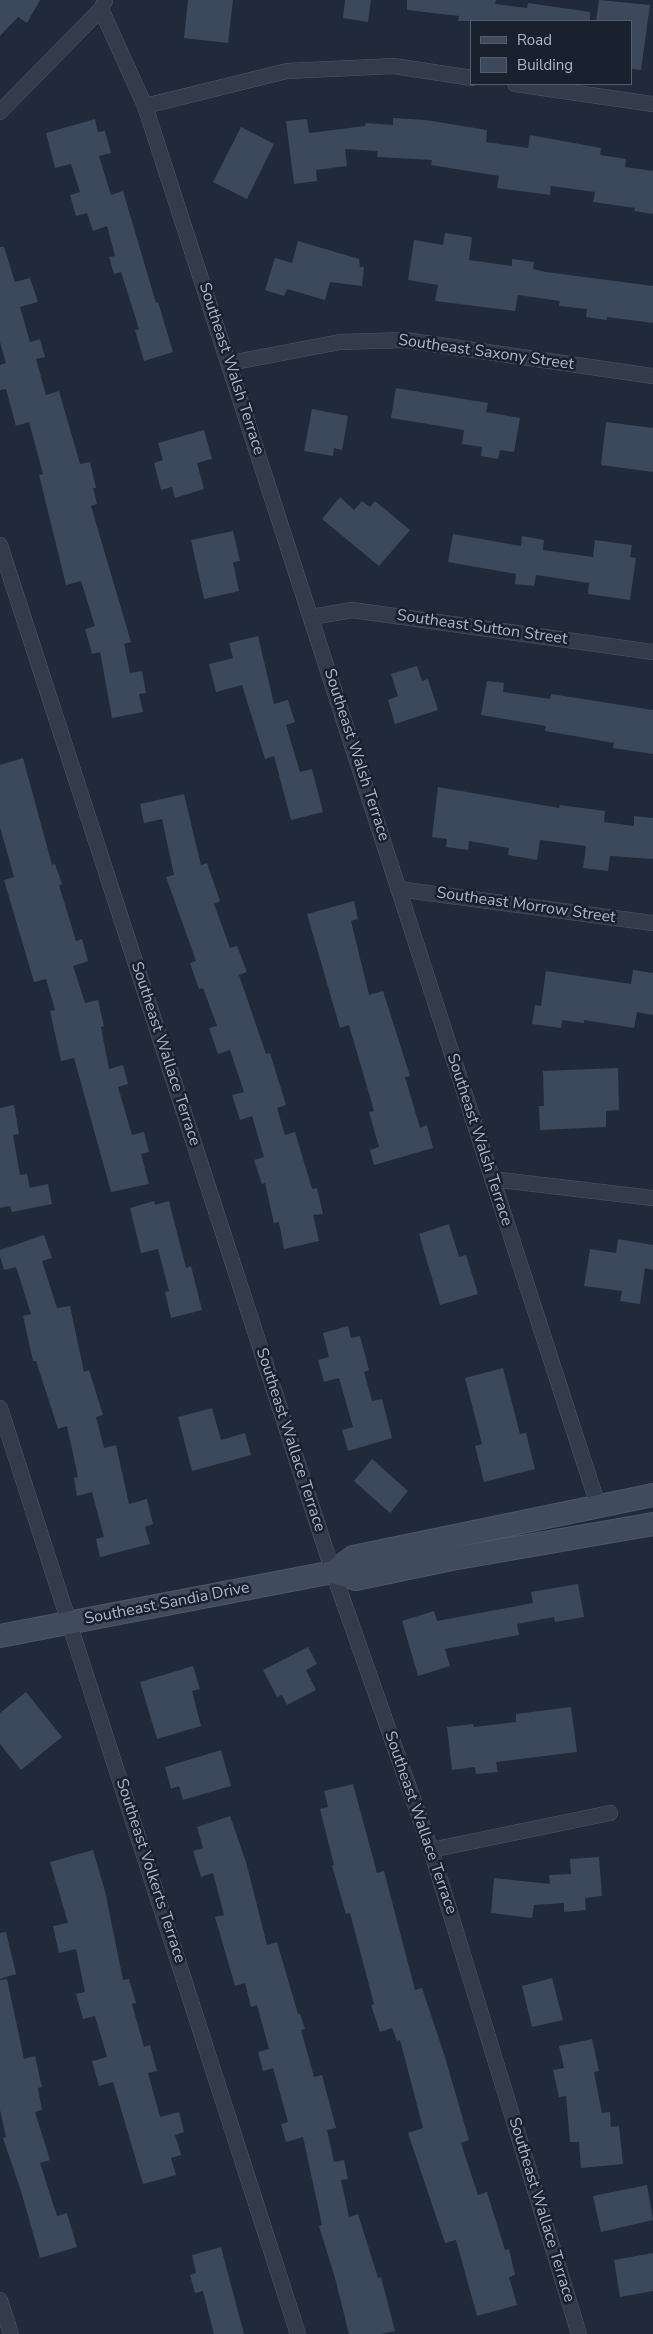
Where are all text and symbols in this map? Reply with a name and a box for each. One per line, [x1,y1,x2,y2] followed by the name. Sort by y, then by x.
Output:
[470,20,633,85] legend
[517,30,552,50] text: Road
[517,55,573,75] text: Building
[194,280,268,458] street label: Southeast Walsh Terrace
[397,331,575,375] street label: Southeast Saxony Street
[395,607,569,649] street label: Southeast Sutton Street
[319,666,393,844] street label: Southeast Walsh Terrace
[435,884,617,928] street label: Southeast Morrow Street
[126,960,204,1148] street label: Southeast Wallace Terrace
[442,1051,516,1229] street label: Southeast Walsh Terrace
[251,1346,329,1534] street label: Southeast Wallace Terrace
[83,1579,251,1629] street label: Southeast Sandia Drive
[380,1729,460,1917] street label: Southeast Wallace Terrace
[111,1776,189,1966] street label: Southeast Volkerts Terrace
[504,2115,578,2305] street label: Southeast Wallace Terrace

